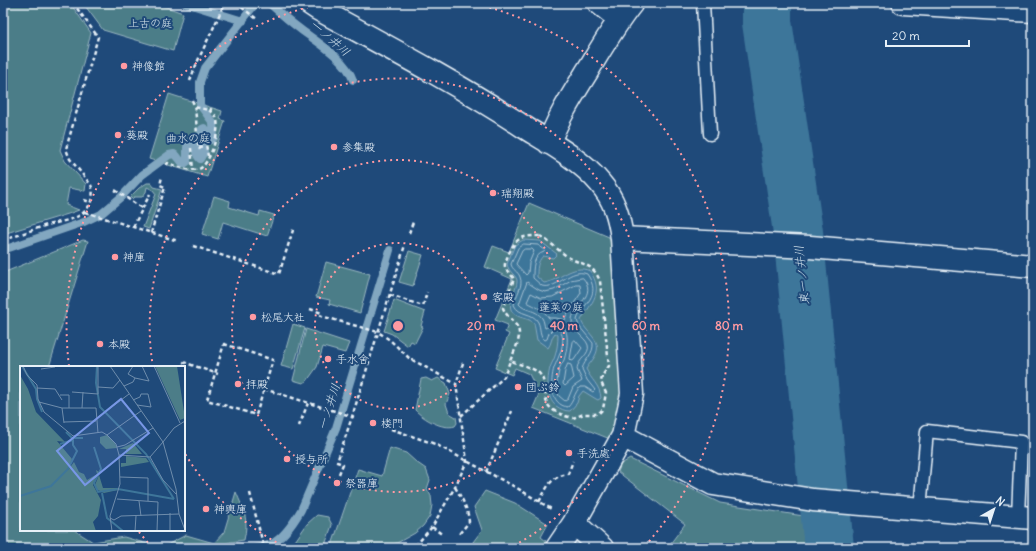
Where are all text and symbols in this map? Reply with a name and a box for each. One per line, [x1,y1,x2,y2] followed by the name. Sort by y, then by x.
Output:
[128,16,172,30] park label: 上古の庭
[307,16,353,59] water label: 一ノ井川
[886,22,969,48] scale bar
[892,28,920,43] text: 20 m
[132,59,165,73] place label: 神像館
[119,61,129,71] marker: 神像館
[126,128,148,142] place label: 葵殿
[113,130,123,140] marker: 葵殿
[166,131,210,145] park label: 曲水の庭
[342,140,375,154] place label: 参集殿
[329,142,339,152] marker: 参集殿
[501,186,534,200] place label: 瑞翔殿
[488,188,498,198] marker: 瑞翔殿
[791,244,812,306] water label: 東一ノ井川
[123,250,145,264] place label: 神庫
[110,252,120,262] marker: 神庫
[492,290,514,304] place label: 客殿
[479,292,489,302] marker: 客殿
[539,300,583,314] park label: 蓬莱の庭
[261,310,305,324] place label: 松尾大社
[248,312,258,322] marker: 松尾大社
[467,318,495,333] text: 20 m
[550,318,579,333] text: 40 m
[632,318,661,333] text: 60 m
[715,318,744,333] text: 80 m
[391,319,405,333] centre of rings
[108,337,130,351] place label: 本殿
[95,339,105,349] marker: 本殿
[336,352,369,366] place label: 手水舍
[323,354,333,364] marker: 手水舍
[20,366,185,531] inset map
[246,377,268,391] place label: 拝殿
[233,379,243,389] marker: 拝殿
[526,380,559,394] place label: 団ぶ鈴
[314,382,343,432] water label: 一ノ井川
[513,382,523,392] marker: 団ぶ鈴
[381,416,403,430] place label: 楼門
[368,418,378,428] marker: 楼門
[577,446,610,460] place label: 手洗處
[564,448,574,458] marker: 手洗處
[295,452,328,466] place label: 授与所
[282,454,292,464] marker: 授与所
[345,476,378,490] place label: 祭器庫
[332,478,342,488] marker: 祭器庫
[974,489,1014,529] north arrow
[993,493,1008,509] text: N
[214,502,247,516] place label: 神輿庫
[201,504,211,514] marker: 神輿庫

